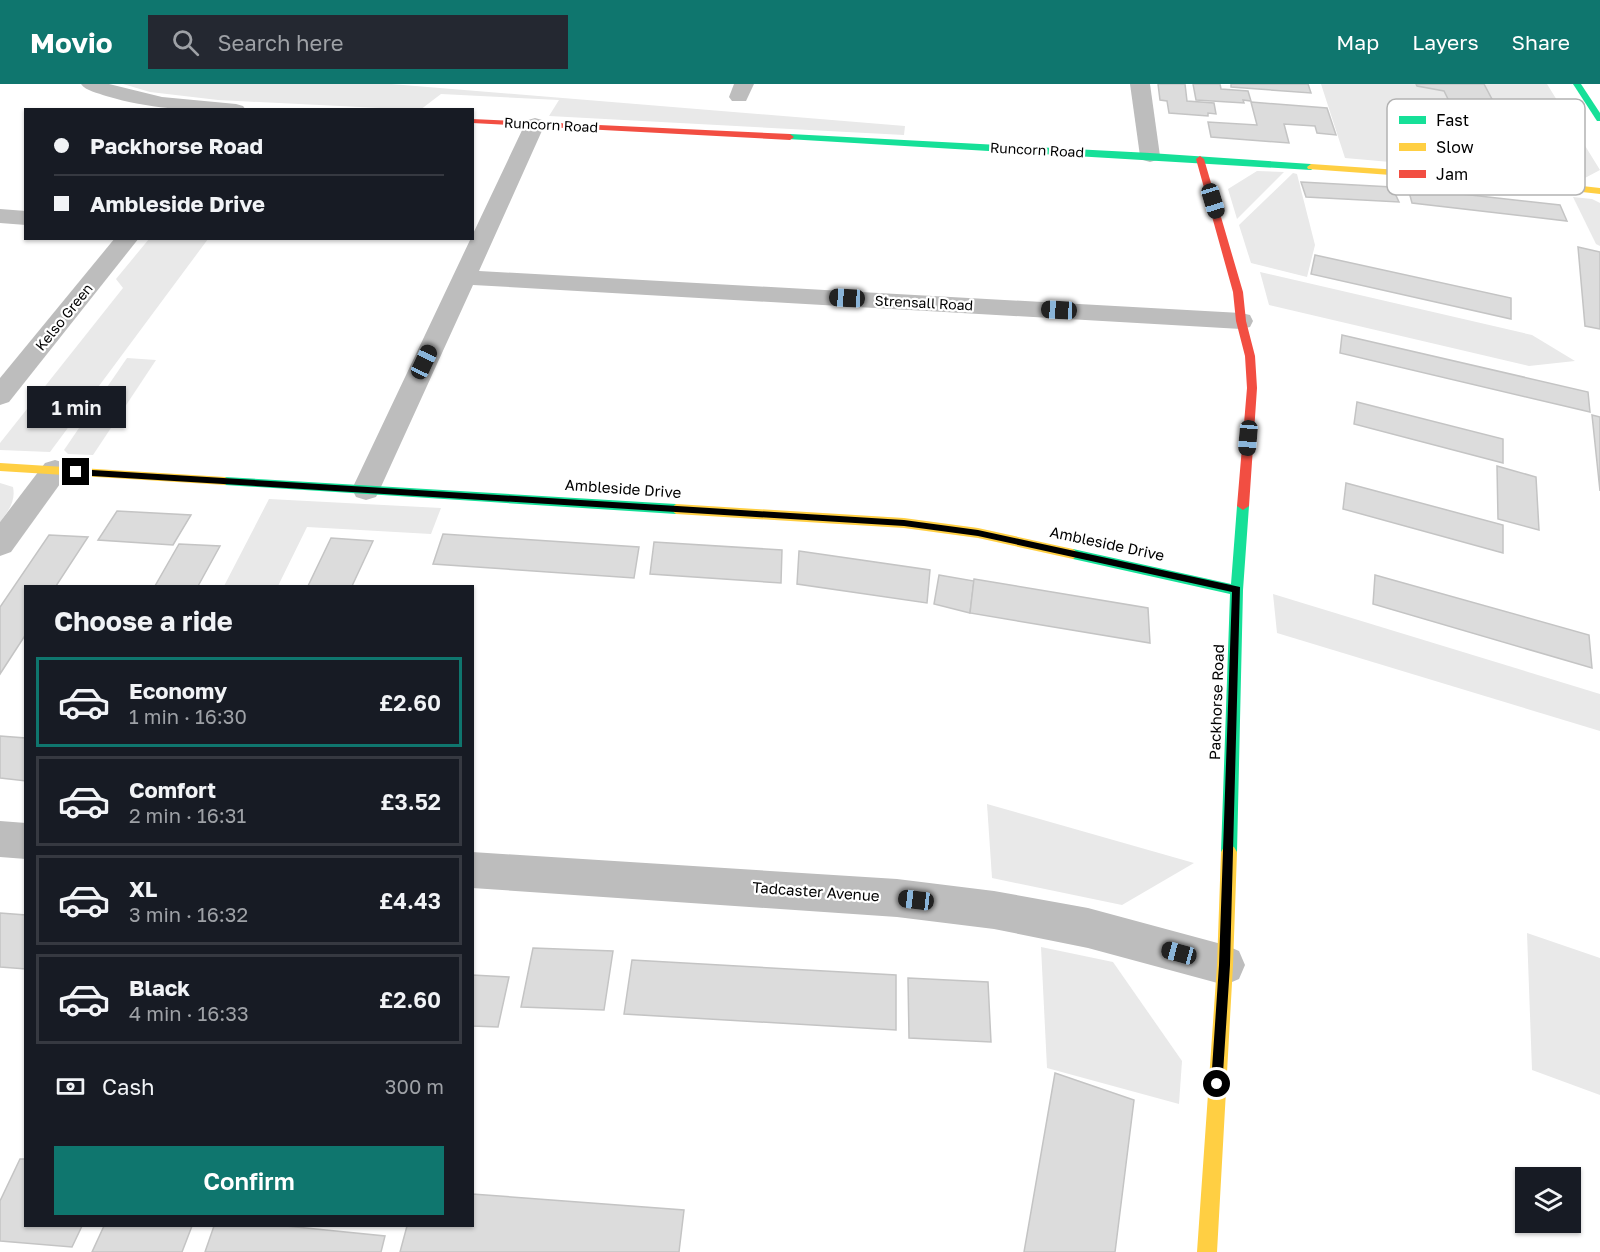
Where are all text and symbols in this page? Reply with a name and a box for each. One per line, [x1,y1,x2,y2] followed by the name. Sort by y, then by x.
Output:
[148,15,568,69] search box
[30,26,112,59] text: Movio
[169,26,202,59] icon: search
[217,29,344,56] text: Search here
[1336,29,1379,55] text: Map
[1412,29,1479,55] text: Layers
[1512,29,1570,55] text: Share
[1387,99,1585,195] legend
[1436,110,1469,130] text: Fast
[504,114,599,135] street label: Runcorn Road
[90,132,263,159] text: Packhorse Road
[1436,137,1474,157] text: Slow
[990,139,1085,160] street label: Runcorn Road
[1436,164,1468,184] text: Jam
[1199,181,1227,221] car
[90,190,265,217] text: Ambleside Drive
[31,280,96,354] street label: Kelso Green
[829,288,865,308] car
[874,291,974,314] street label: Strensall Road
[1041,300,1077,320] car
[408,342,440,382] car
[26,385,125,427] callout: 1 min
[51,395,102,419] text: 1 min
[1237,419,1259,457] car
[62,458,89,485] route end
[564,475,682,501] street label: Ambleside Drive
[1048,522,1166,564] street label: Ambleside Drive
[54,605,233,637] text: Choose a ride
[1205,644,1227,760] street label: Packhorse Road
[57,675,111,729] icon: car
[129,677,227,704] text: Economy
[379,689,441,716] text: £2.60
[129,704,247,728] text: 1 min · 16:30
[57,774,111,828] icon: car
[129,776,216,803] text: Comfort
[380,788,441,815] text: £3.52
[129,803,246,827] text: 2 min · 16:31
[57,873,111,927] icon: car
[129,875,157,902] text: XL
[752,878,881,904] street label: Tadcaster Avenue
[379,887,441,914] text: £4.43
[897,889,935,911] car
[129,902,248,926] text: 3 min · 16:32
[1159,940,1199,966] car
[57,972,111,1026] icon: car
[129,974,190,1001] text: Black
[379,986,441,1013] text: £2.60
[129,1001,249,1025] text: 4 min · 16:33
[54,1070,87,1103] icon: cash
[1203,1070,1230,1097] route start
[102,1073,155,1100] text: Cash
[385,1074,444,1098] text: 300 m
[54,1146,444,1215] button: Confirm
[1515,1167,1581,1233] map controls
[1515,1167,1581,1233] button: layers

